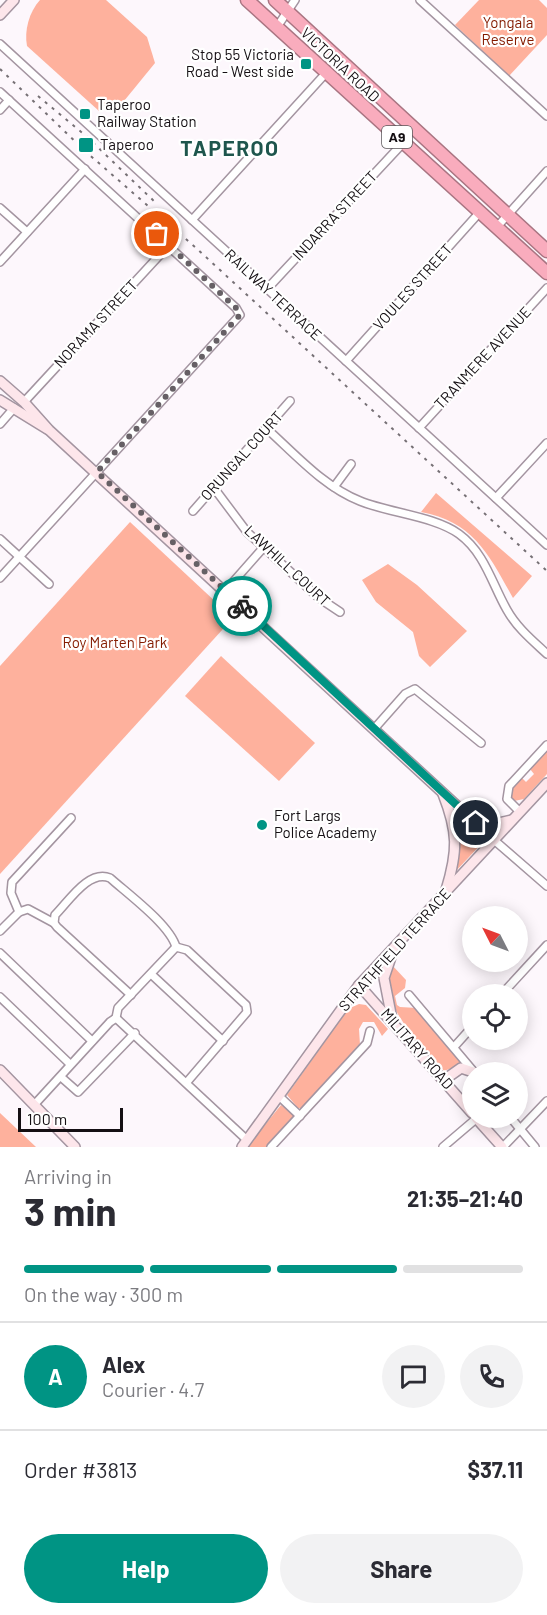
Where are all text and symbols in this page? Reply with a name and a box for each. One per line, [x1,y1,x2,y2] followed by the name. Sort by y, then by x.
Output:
[482,13,534,48] park label: Yongala Reserve
[298,23,384,105] street label: VICTORIA ROAD
[186,45,294,80] place label: Stop 55 Victoria Road - West side
[299,57,313,71] marker: Stop 55 Victoria Road - West side
[97,95,197,130] place label: Taperoo Railway Station
[78,107,92,121] marker: Taperoo Railway Station
[382,126,412,148] road number: A9
[100,135,154,153] place label: Taperoo
[180,135,280,160] district label: TAPEROO
[77,136,95,154] marker: Taperoo
[288,167,380,264] street label: INDARRA STREET
[131,208,182,259] pin
[140,217,173,250] icon: bag
[369,240,456,333] street label: VOULES STREET
[222,245,326,344] street label: RAILWAY TERRACE
[50,275,141,371] street label: NORAMA STREET
[430,302,534,412] street label: TRANMERE AVENUE
[196,407,286,504] street label: ORUNGAL COURT
[241,521,334,609] street label: LAWHILL COURT
[212,576,272,636] courier
[226,590,259,623] icon: bike
[63,633,168,651] park label: Roy Marten Park
[450,797,501,848] pin
[274,806,377,841] place label: Fort Largs Police Academy
[459,806,492,839] icon: home
[255,818,269,832] marker: Fort Largs Police Academy
[334,884,454,1014] street label: STRATHFIELD TERRACE
[462,906,528,972] north arrow
[462,906,528,1128] map controls
[462,984,528,1050] button: locate
[378,1004,458,1092] street label: MILITARY ROAD
[462,1062,528,1128] button: layers
[18,1105,123,1132] scale bar
[27,1109,67,1128] text: 100 m
[24,1164,112,1188] text: Arriving in
[407,1185,523,1211] text: 21:35–21:40
[24,1187,117,1234] text: 3 min
[24,1282,183,1306] text: On the way · 300 m
[382,1345,445,1408] button: chat
[460,1345,523,1408] button: phone
[102,1351,145,1377] text: Alex
[48,1363,63,1389] text: A
[102,1377,204,1401] text: Courier · 4.7
[24,1456,137,1482] text: Order #3813
[467,1456,523,1482] text: $37.11
[24,1534,268,1603] button: Help
[280,1534,523,1603] button: Share

